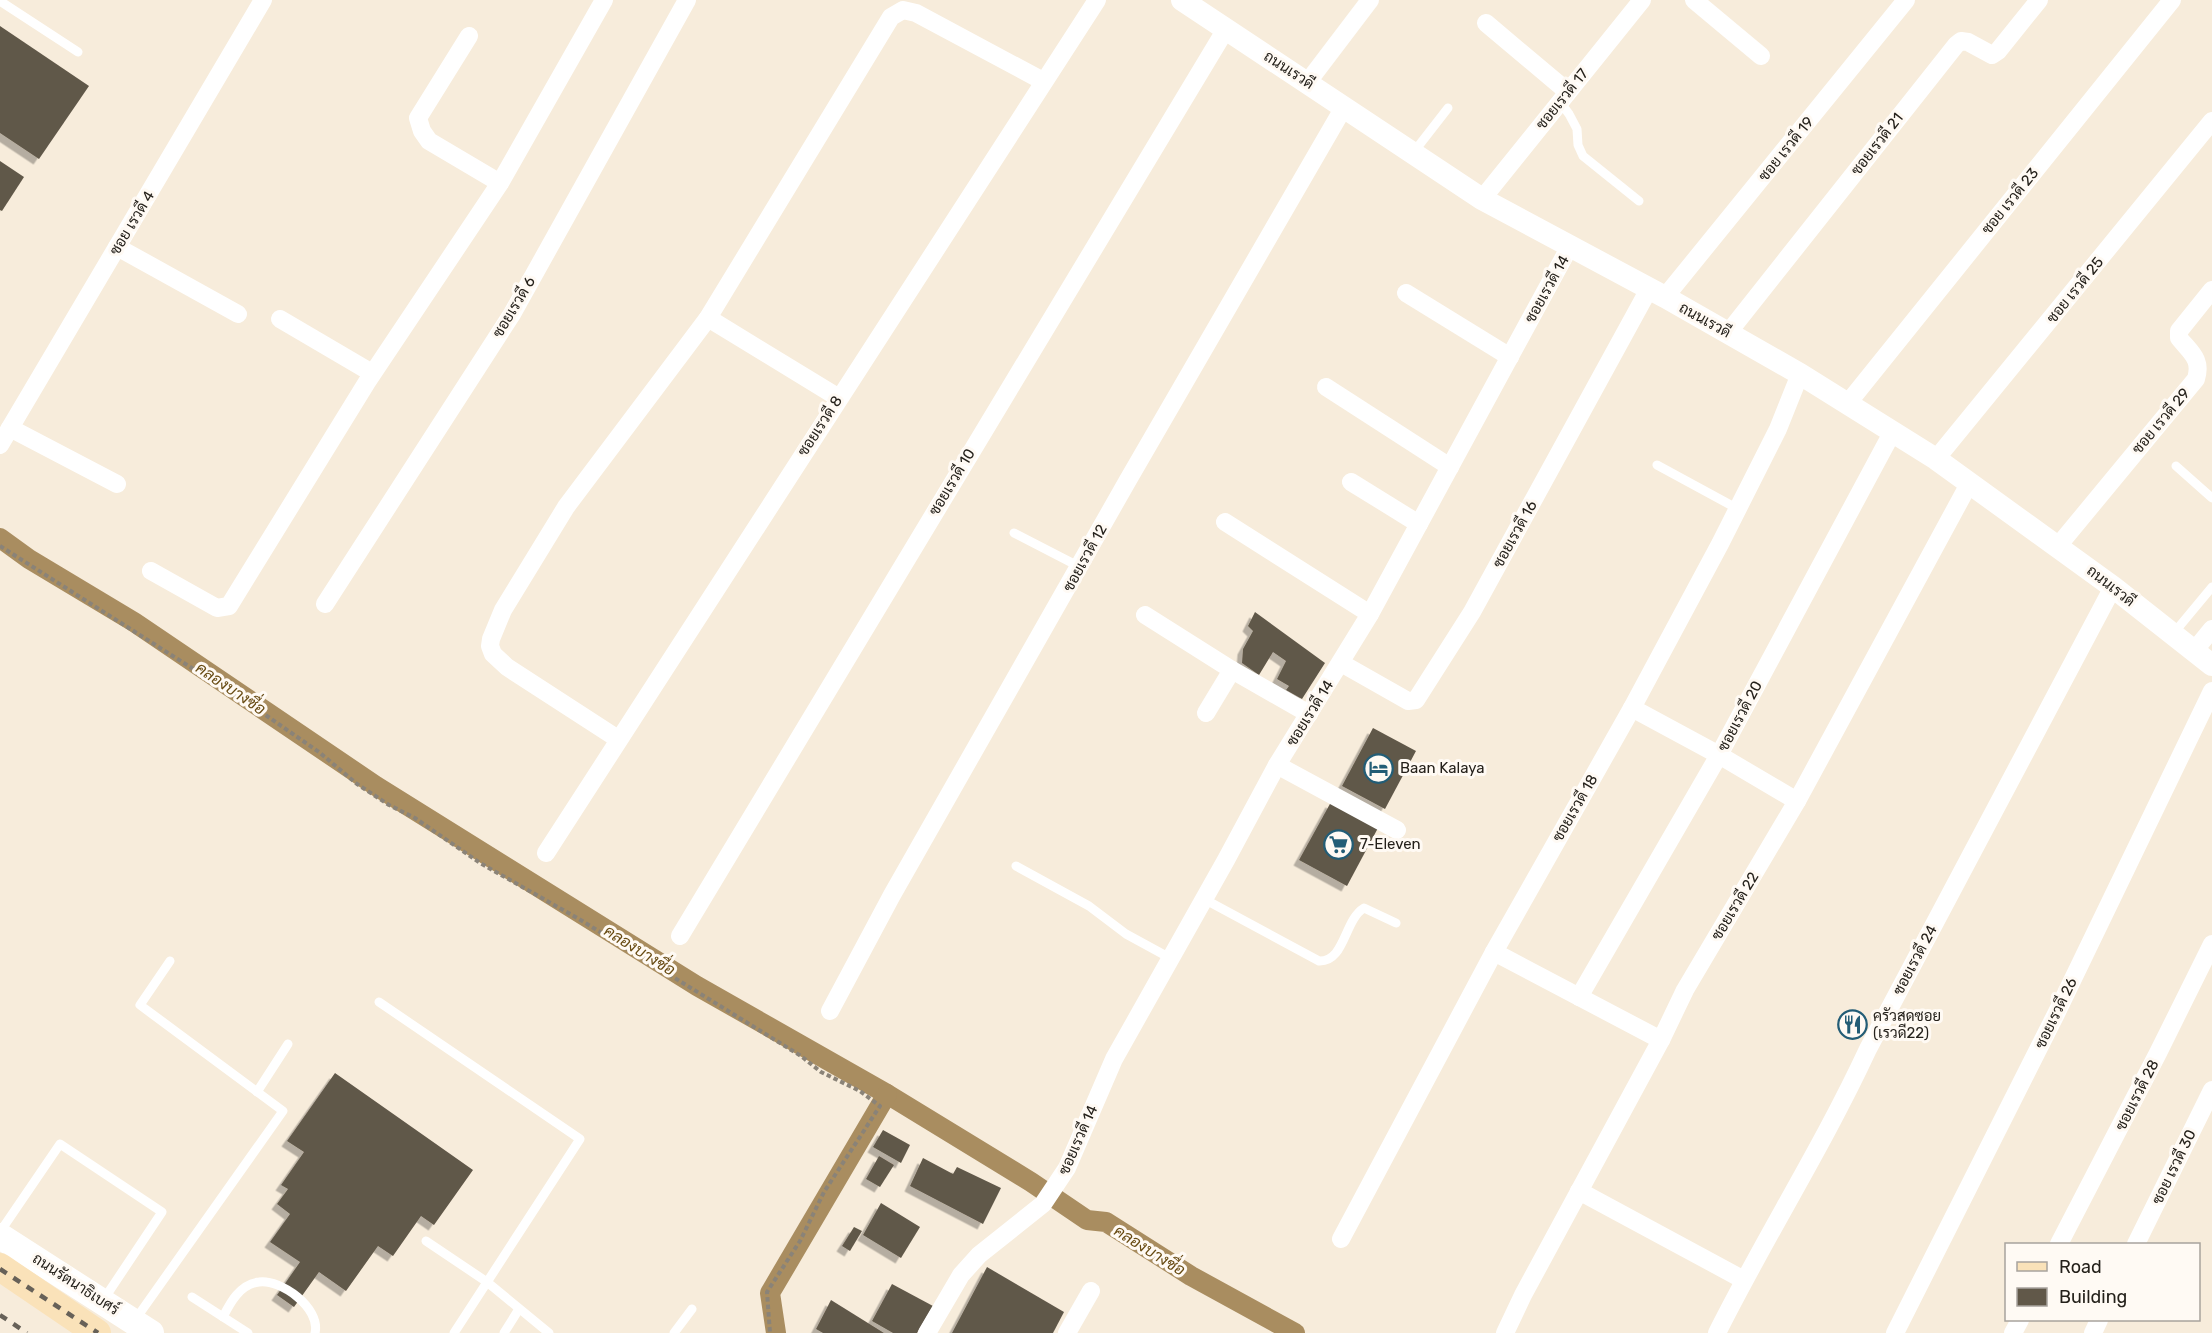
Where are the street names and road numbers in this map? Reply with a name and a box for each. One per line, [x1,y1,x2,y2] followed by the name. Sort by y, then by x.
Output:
[1260,46,1318,93] street label: ถนนเรวดี
[1531,64,1592,133] street label: ซอยเรวดี 17
[1846,109,1907,179] street label: ซอยเรวดี 21
[1754,112,1818,185] street label: ซอย เรวดี 19
[1977,164,2042,238] street label: ซอย เรวดี 23
[105,187,158,258] street label: ซอย เรวดี 4
[1520,252,1573,326] street label: ซอยเรวดี 14
[2042,252,2107,327] street label: ซอย เรวดี 25
[488,273,539,341] street label: ซอยเรวดี 6
[1676,298,1734,342] street label: ถนนเรวดี
[2128,384,2194,457] street label: ซอย เรวดี 29
[793,392,846,460] street label: ซอยเรวดี 8
[924,445,979,519] street label: ซอยเรวดี 10
[1488,497,1541,571] street label: ซอยเรวดี 16
[1058,521,1111,595] street label: ซอยเรวดี 12
[2083,561,2139,610] street label: ถนนเรวดี
[1282,676,1337,749] street label: ซอยเรวดี 14
[1713,677,1766,754] street label: ซอยเรวดี 20
[1548,771,1601,845] street label: ซอยเรวดี 18
[1707,868,1762,943] street label: ซอยเรวดี 22
[1888,921,1941,998] street label: ซอยเรวดี 24
[2030,974,2081,1051] street label: ซอยเรวดี 26
[2111,1056,2163,1133] street label: ซอยเรวดี 28
[1054,1102,1101,1178] street label: ซอยเรวดี 14
[2147,1126,2200,1207] street label: ซอย เรวดี 30
[29,1248,123,1319] street label: ถนนรัตนาธิเบศร์

